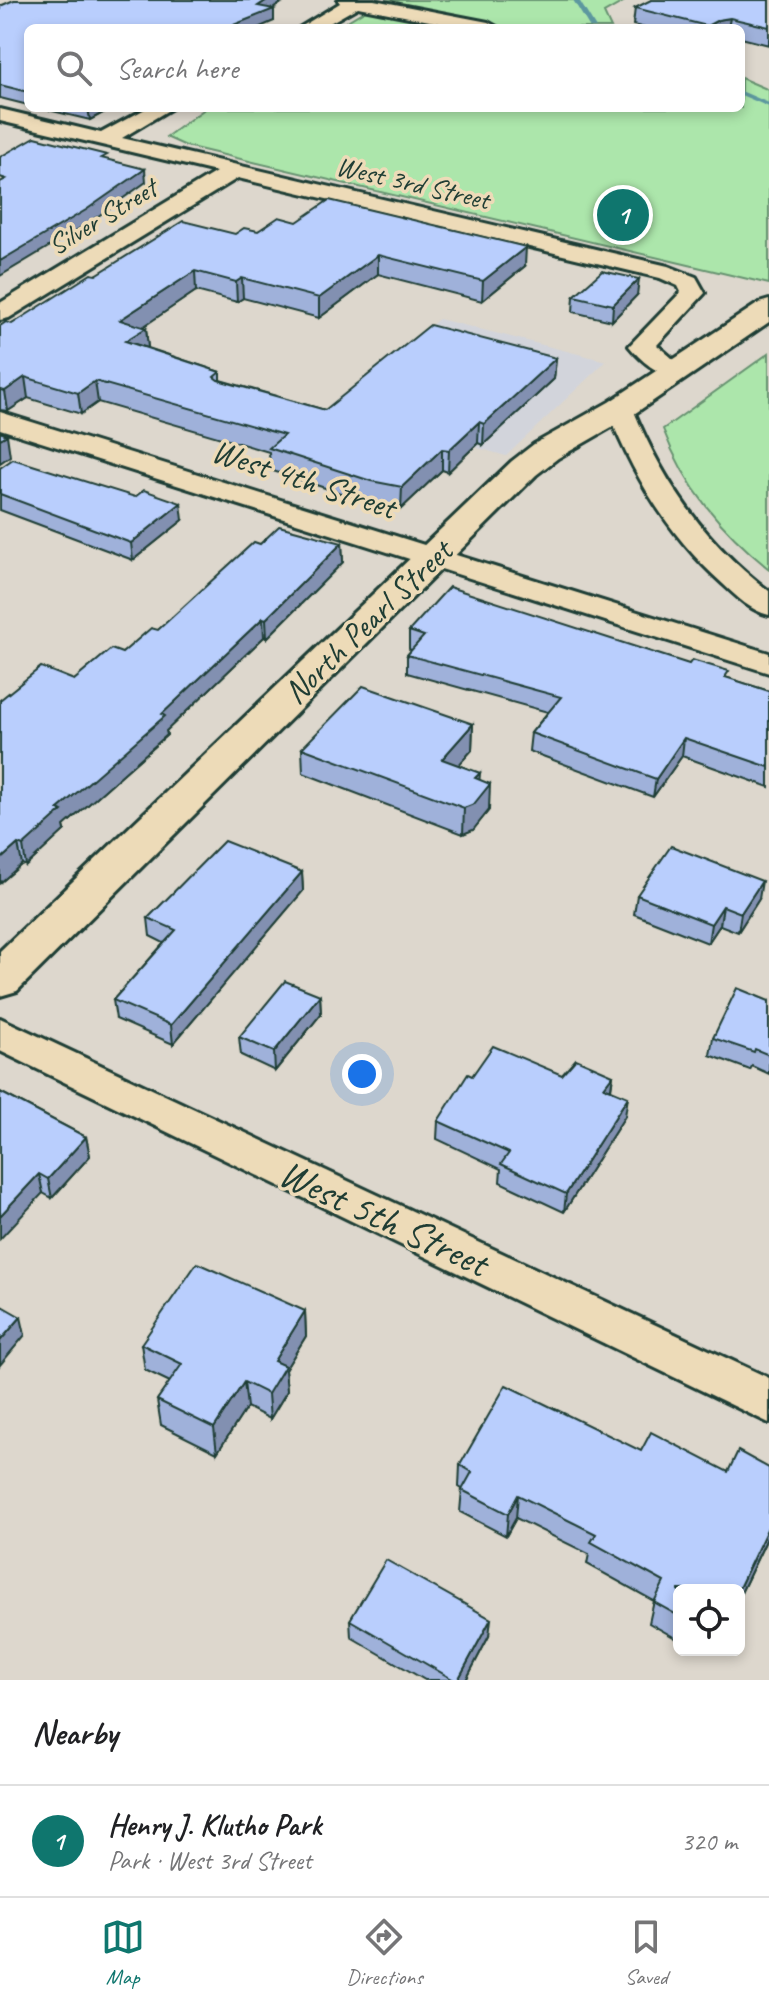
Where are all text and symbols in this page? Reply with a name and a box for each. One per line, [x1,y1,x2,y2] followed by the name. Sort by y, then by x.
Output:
[24,24,745,112] search box
[52,46,96,90] icon: search
[116,49,238,87] text: Search here
[333,148,495,218] street label: West 3rd Street
[42,169,166,262] street label: Silver Street
[597,185,649,245] pin: 1
[207,429,405,530] street label: West 4th Street
[274,527,464,713] street label: North Pearl Street
[342,1054,382,1094] your location
[271,1148,499,1290] street label: West 5th Street
[673,1584,745,1656] map controls
[673,1584,745,1656] button: locate
[32,1711,118,1754] text: Nearby
[108,1806,321,1844] text: Henry J. Klutho Park
[52,1825,64,1858] text: 1
[681,1825,737,1858] text: 320 m
[108,1844,312,1877] text: Park · West 3rd Street
[101,1915,145,1991] tab: Map
[346,1915,423,1991] tab: Directions
[624,1915,668,1991] tab: Saved

